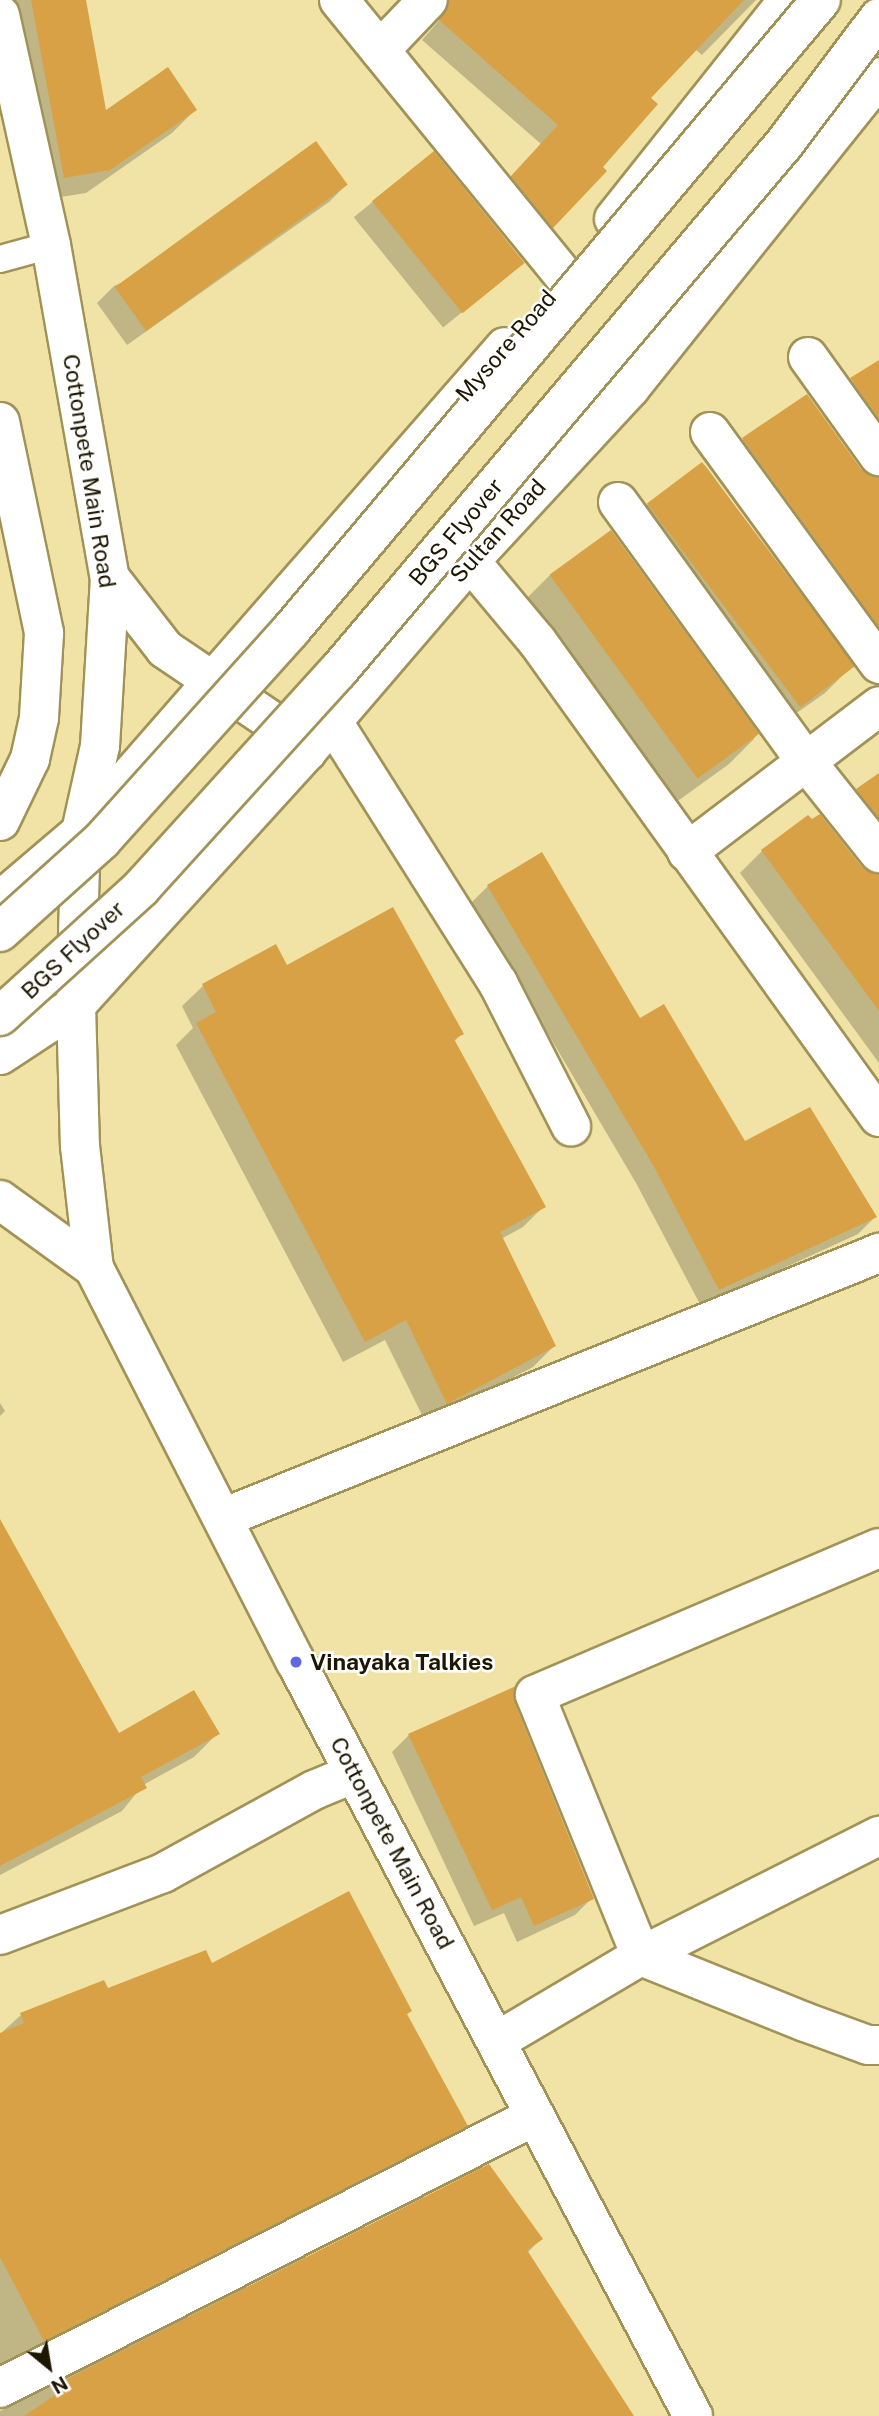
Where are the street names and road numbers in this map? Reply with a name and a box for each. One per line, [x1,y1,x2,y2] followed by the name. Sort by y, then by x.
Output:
[450,285,562,407] street label: Mysore Road
[57,352,121,590] street label: Cottonpete Main Road
[403,473,509,591] street label: BGS Flyover
[444,473,552,589] street label: Sultan Road
[15,895,131,1005] street label: BGS Flyover
[324,1732,460,1954] street label: Cottonpete Main Road

